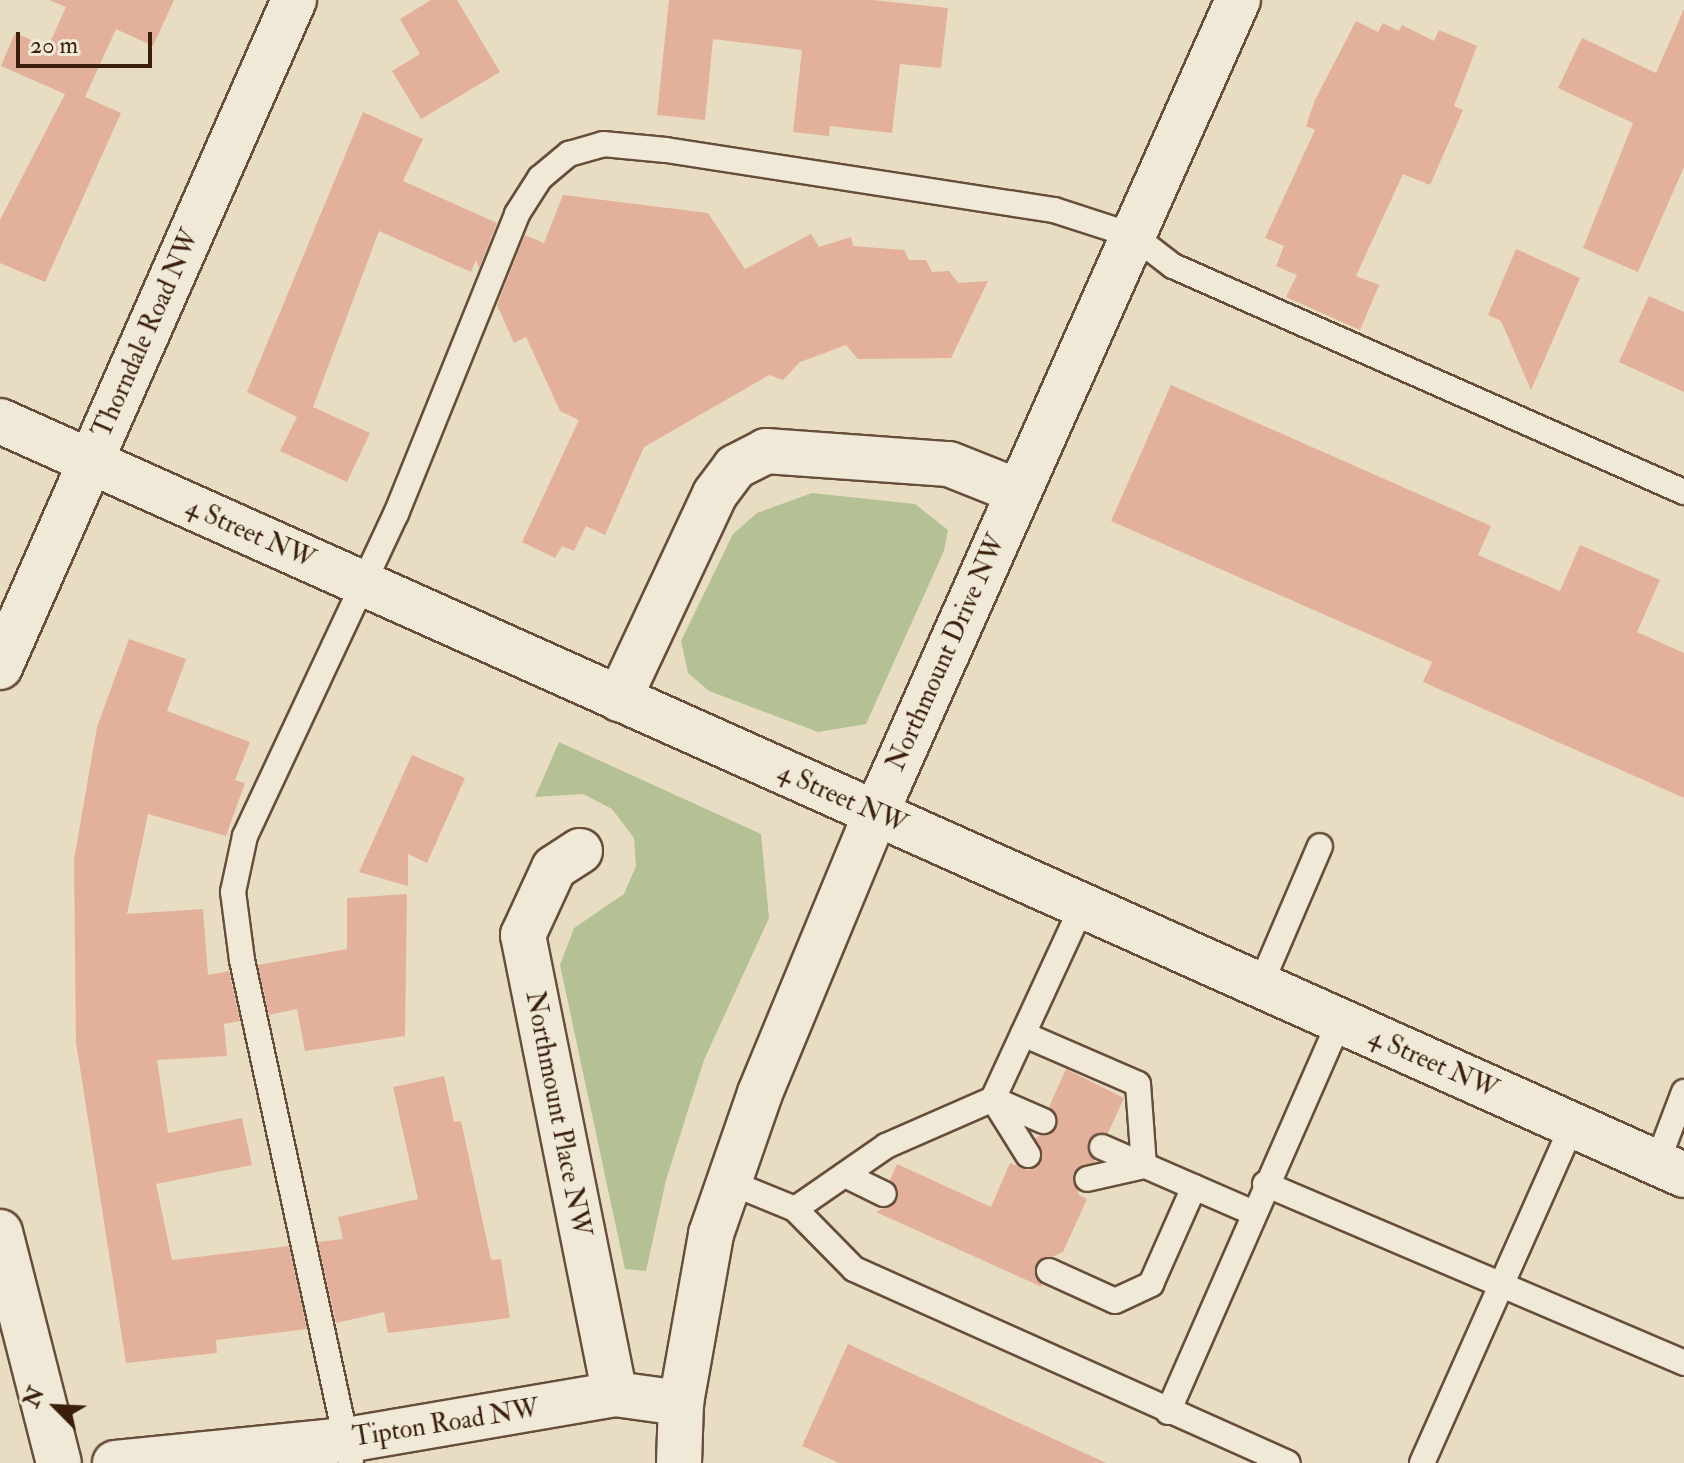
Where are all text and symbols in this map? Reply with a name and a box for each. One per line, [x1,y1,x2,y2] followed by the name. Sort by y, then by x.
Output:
[20,16,156,66] scale bar
[30,30,78,61] text: 20 m
[87,225,207,443] street label: Thorndale Road NW
[181,492,319,576] street label: 4 Street NW
[881,530,1013,776] street label: Northmount Drive NW
[773,757,911,841] street label: 4 Street NW
[518,989,596,1239] street label: Northmount Place NW
[1364,1022,1502,1106] street label: 4 Street NW
[16,1367,96,1447] north arrow
[17,1383,51,1412] text: N
[351,1394,541,1454] street label: Tipton Road NW

